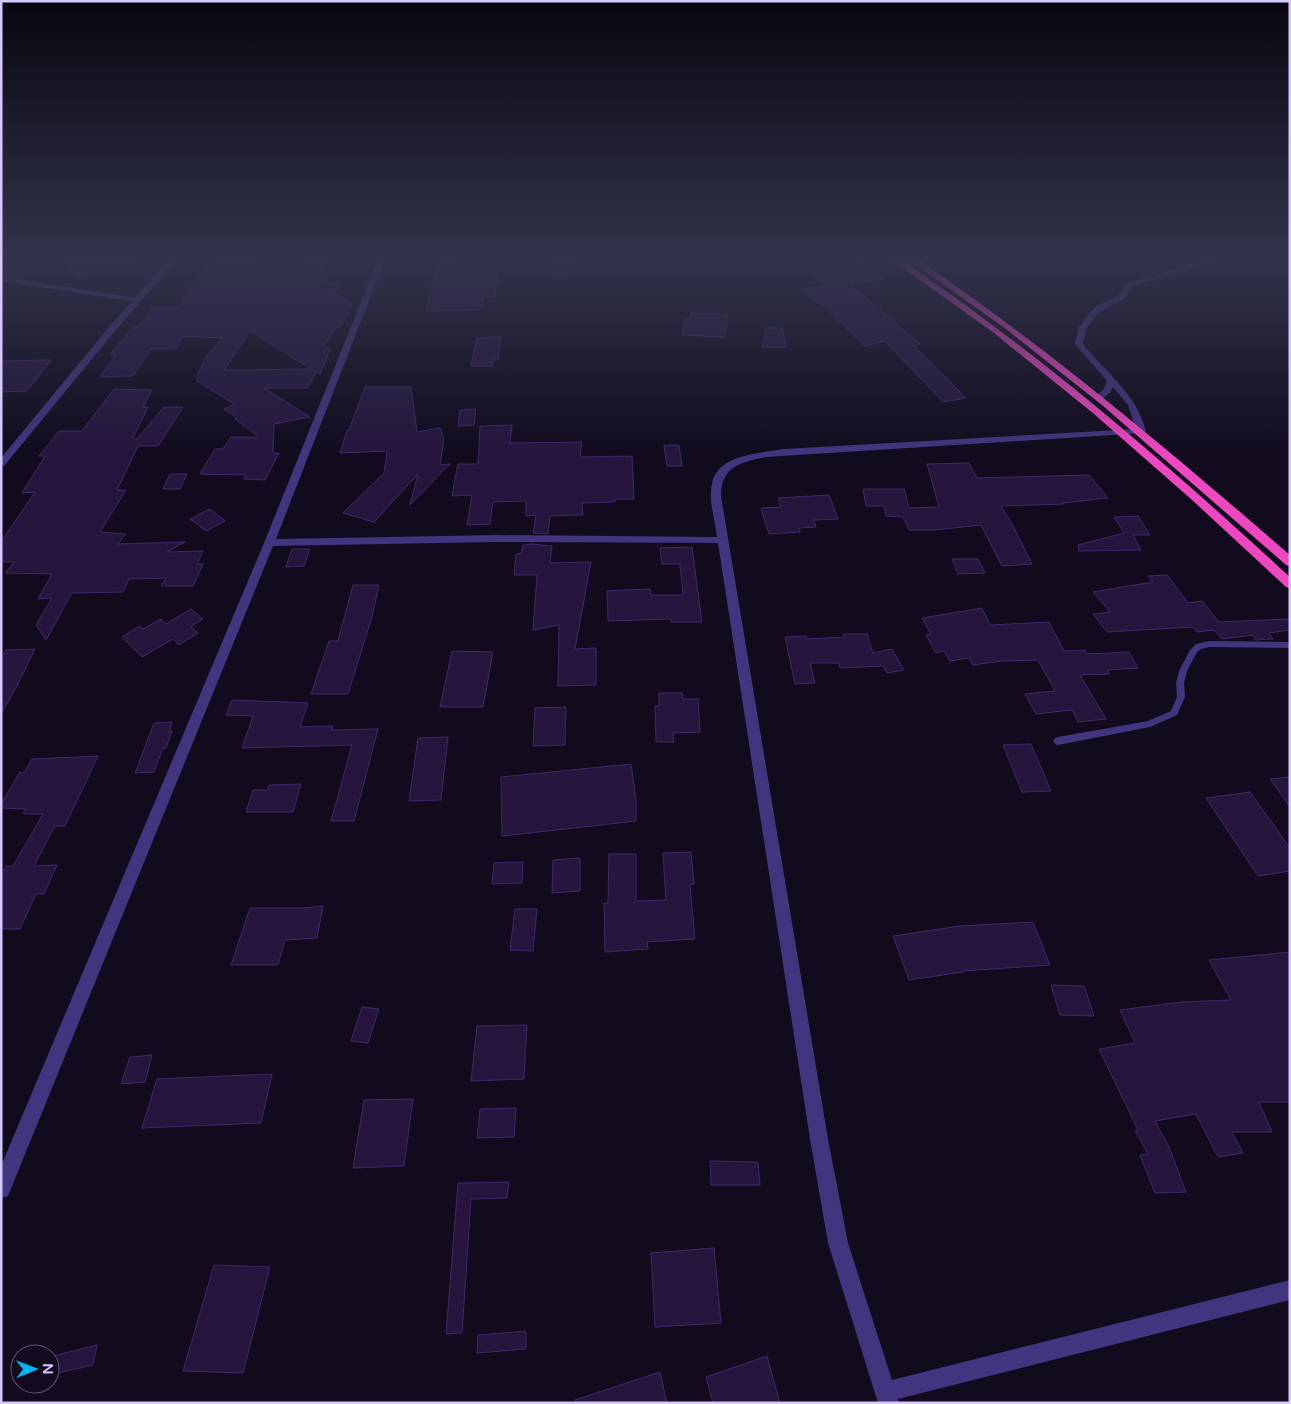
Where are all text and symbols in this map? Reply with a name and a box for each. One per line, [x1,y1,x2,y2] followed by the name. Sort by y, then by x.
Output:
[10,1344,60,1394] north arrow
[39,1363,56,1375] text: N

